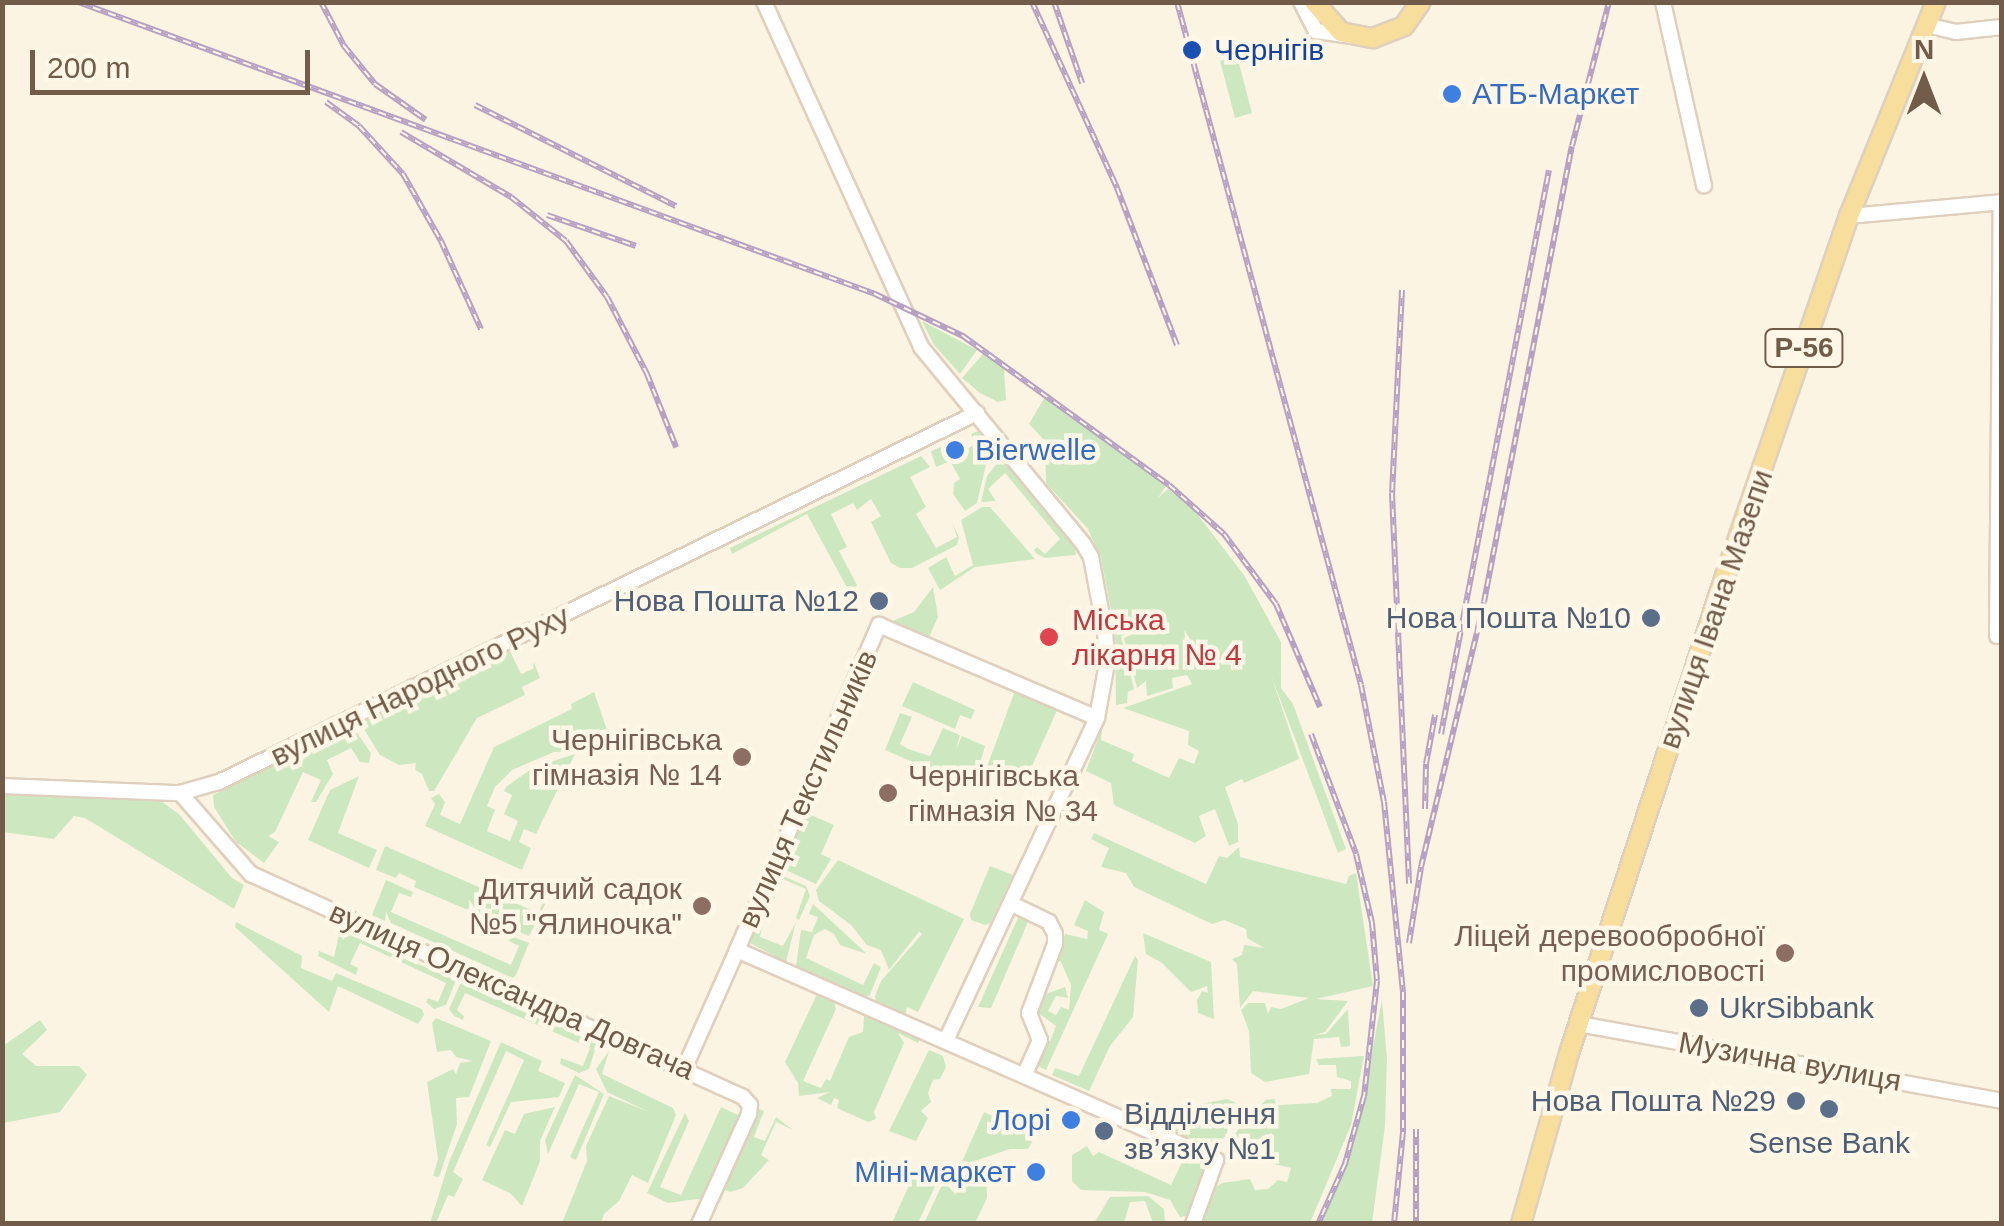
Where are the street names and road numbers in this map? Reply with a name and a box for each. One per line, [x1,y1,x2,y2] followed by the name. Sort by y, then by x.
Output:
[1764,325,1844,371] road number: Р-56
[1651,465,1781,753] street label: вулиця Івана Мазепи
[265,598,575,774] street label: вулиця Народного Руху
[731,645,885,933] street label: вулиця Текстильників
[324,894,700,1088] street label: вулиця Олександра Довгача
[1676,1025,1904,1099] street label: Музична вулиця

